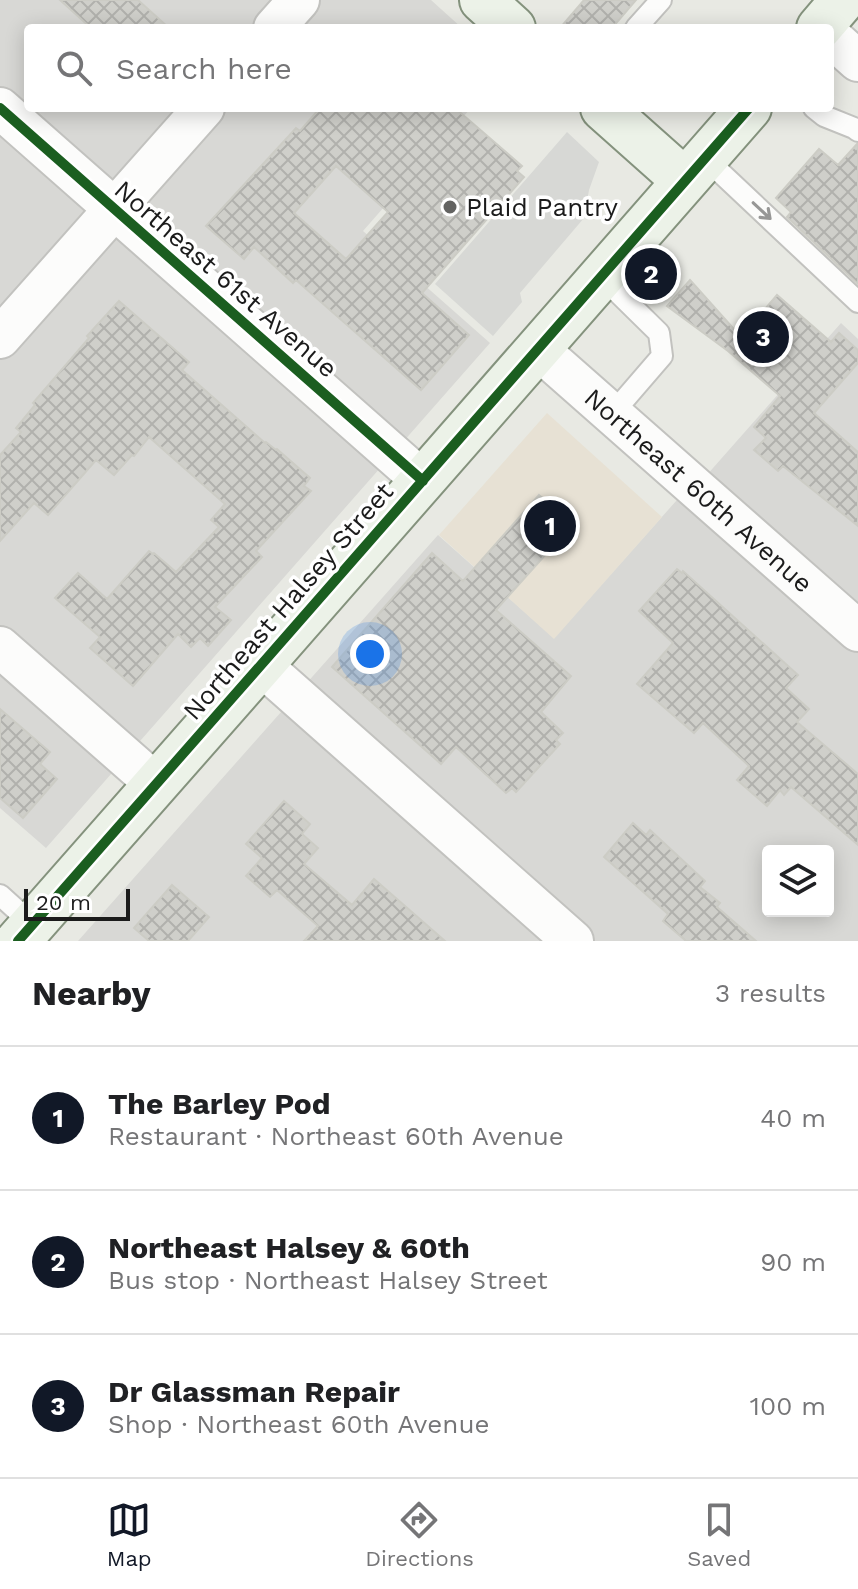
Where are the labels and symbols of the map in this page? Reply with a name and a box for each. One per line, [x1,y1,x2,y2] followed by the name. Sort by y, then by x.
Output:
[109,174,343,384] street label: Northeast 61st Avenue
[466,192,619,222] place label: Plaid Pantry
[441,198,459,216] marker: Plaid Pantry
[751,202,771,220] one-way arrow
[625,244,677,304] pin: 2
[737,307,789,367] pin: 3
[579,382,819,599] street label: Northeast 60th Avenue
[177,476,399,726] street label: Northeast Halsey Street
[524,496,576,556] pin: 1
[350,634,390,674] your location
[24,885,130,921] scale bar

